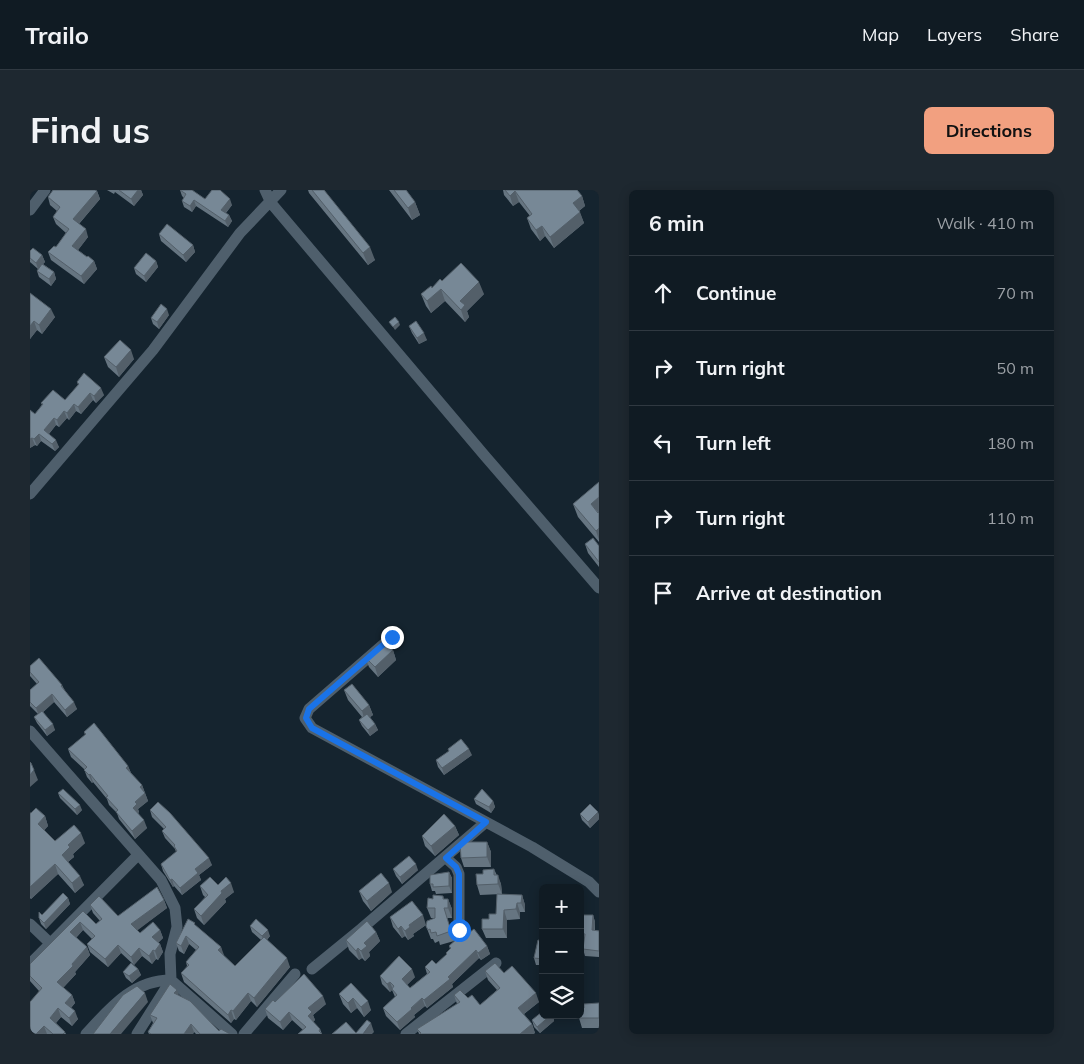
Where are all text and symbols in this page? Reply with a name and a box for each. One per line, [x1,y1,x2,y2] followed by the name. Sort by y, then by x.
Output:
[25,20,89,50] text: Trailo
[862,23,899,46] text: Map
[927,23,982,46] text: Layers
[1010,23,1059,46] text: Share
[924,107,1054,154] button: Directions
[30,108,150,152] text: Find us
[649,210,704,236] text: 6 min
[936,213,1034,233] text: Walk · 410 m
[649,279,677,307] icon: ahead
[696,281,776,305] text: Continue
[997,283,1034,303] text: 70 m
[649,354,677,382] icon: right
[696,356,785,380] text: Turn right
[997,358,1034,378] text: 50 m
[649,429,677,457] icon: left
[696,431,771,455] text: Turn left
[987,433,1034,453] text: 180 m
[649,504,677,532] icon: right
[696,506,785,530] text: Turn right
[987,508,1034,528] text: 110 m
[649,579,677,607] icon: arrive
[696,581,882,605] text: Arrive at destination
[381,626,404,649] route end
[539,884,584,1019] map controls
[539,884,584,929] button: +
[448,919,471,942] route start
[539,929,584,974] button: −
[539,974,584,1019] button: layers

